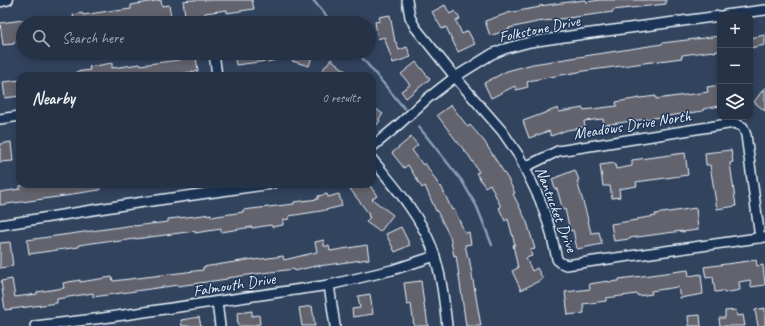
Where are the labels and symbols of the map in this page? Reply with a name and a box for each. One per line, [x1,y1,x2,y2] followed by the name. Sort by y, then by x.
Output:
[497,10,583,47] street label: Folkstone Drive
[572,106,693,144] street label: Meadows Drive North
[531,164,582,257] street label: Nantucket Drive
[192,268,278,301] street label: Falmouth Drive

